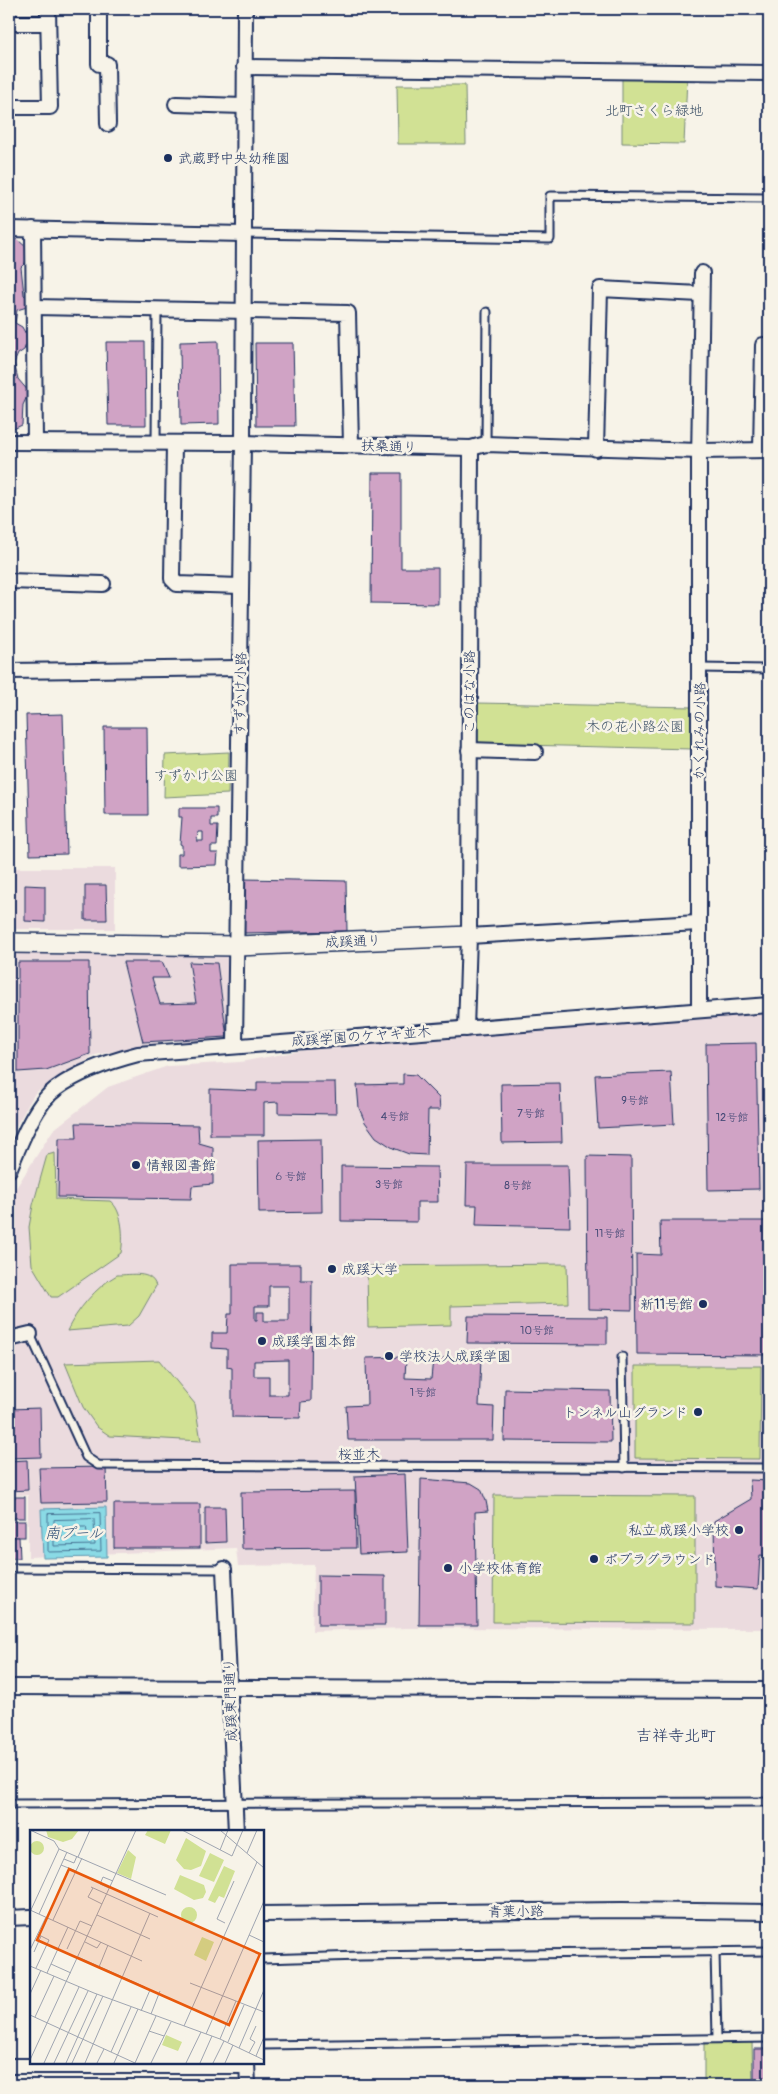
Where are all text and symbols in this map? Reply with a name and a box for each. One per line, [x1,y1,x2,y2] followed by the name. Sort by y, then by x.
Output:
[605,102,703,119] park label: 北町さくら緑地
[178,150,290,167] place label: 武蔵野中央幼稚園
[162,152,174,164] marker: 武蔵野中央幼稚園
[361,437,417,456] street label: 扶桑通り
[461,650,478,734] street label: このはな小路
[231,652,250,736] street label: すずかけ小路
[690,682,709,780] street label: かくれみの小路
[586,718,684,735] park label: 木の花小路公園
[154,767,238,784] park label: すずかけ公園
[325,932,381,951] street label: 成蹊通り
[291,1023,431,1050] street label: 成蹊学園のケヤキ並木
[621,1094,649,1107] house number: 9号館
[517,1107,545,1120] house number: 7号館
[381,1110,409,1123] house number: 4号館
[716,1111,748,1124] house number: 12号館
[146,1157,216,1174] place label: 情報図書館
[130,1159,142,1171] marker: 情報図書館
[274,1170,307,1183] house number: ６号館
[375,1178,403,1191] house number: 3号館
[504,1179,532,1192] house number: 8号館
[595,1227,625,1240] house number: 11号館
[342,1261,398,1278] place label: 成蹊大学
[326,1263,338,1275] marker: 成蹊大学
[640,1296,693,1313] place label: 新11号館
[697,1298,709,1310] marker: 新11号館
[520,1324,554,1337] house number: 10号館
[272,1333,356,1350] place label: 成蹊学園本館
[256,1335,268,1347] marker: 成蹊学園本館
[399,1348,511,1365] place label: 学校法人成蹊学園
[383,1350,395,1362] marker: 学校法人成蹊学園
[410,1386,436,1399] house number: 1号館
[563,1404,688,1421] place label: トンネル山グランド
[692,1406,704,1418] marker: トンネル山グランド
[338,1446,380,1463] street label: 桜並木
[628,1522,729,1539] place label: 私立 成蹊小学校
[45,1524,104,1543] water label: 南プール
[733,1524,745,1536] marker: 私立 成蹊小学校
[604,1551,715,1568] place label: ポプラグラウンド
[588,1553,600,1565] marker: ポプラグラウンド
[458,1560,542,1577] place label: 小学校体育館
[442,1562,454,1574] marker: 小学校体育館
[221,1658,240,1742] street label: 成蹊東門通り
[636,1726,716,1746] district label: 吉祥寺北町
[30,1830,264,2064] inset map
[488,1903,544,1920] street label: 青葉小路

